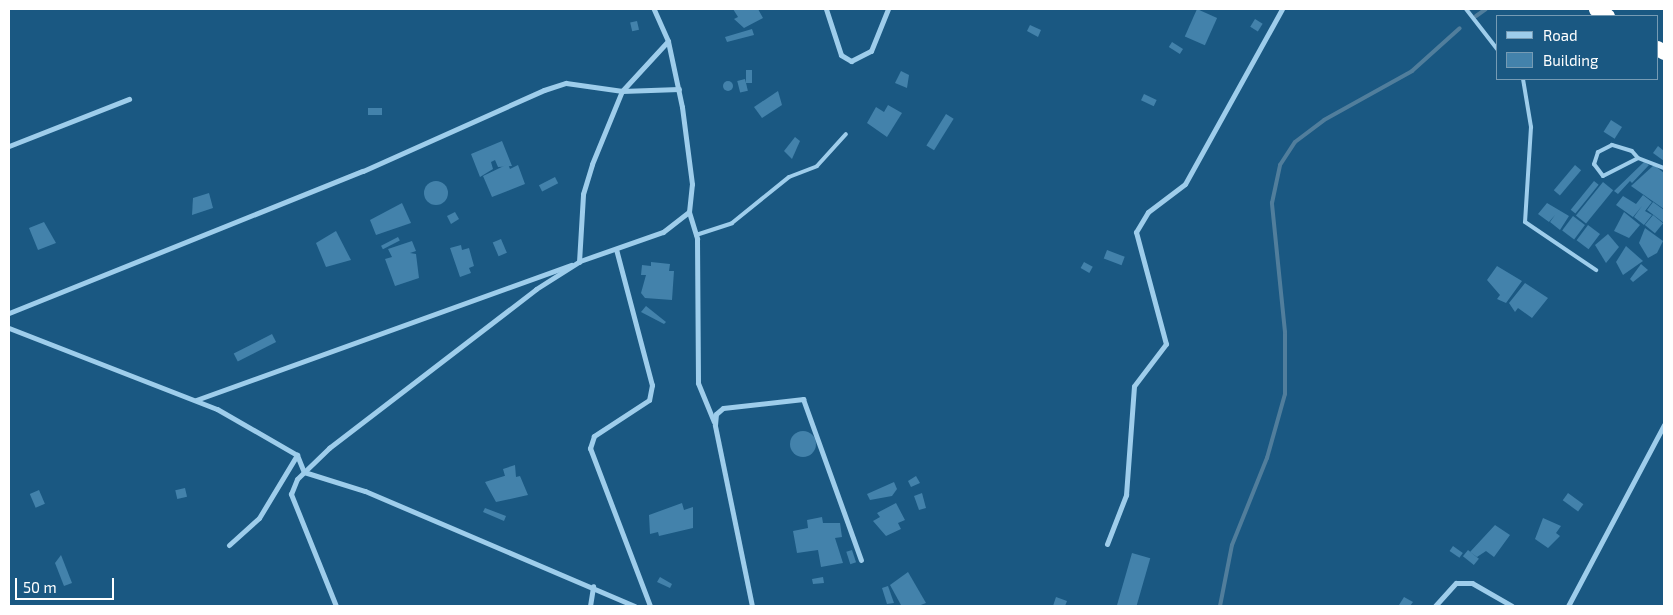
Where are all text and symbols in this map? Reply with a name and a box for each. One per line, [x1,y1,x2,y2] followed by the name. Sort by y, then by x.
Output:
[1496,15,1658,80] legend
[1543,26,1578,44] text: Road
[1543,51,1598,69] text: Building
[18,568,116,600] scale bar
[23,578,57,596] text: 50 m

